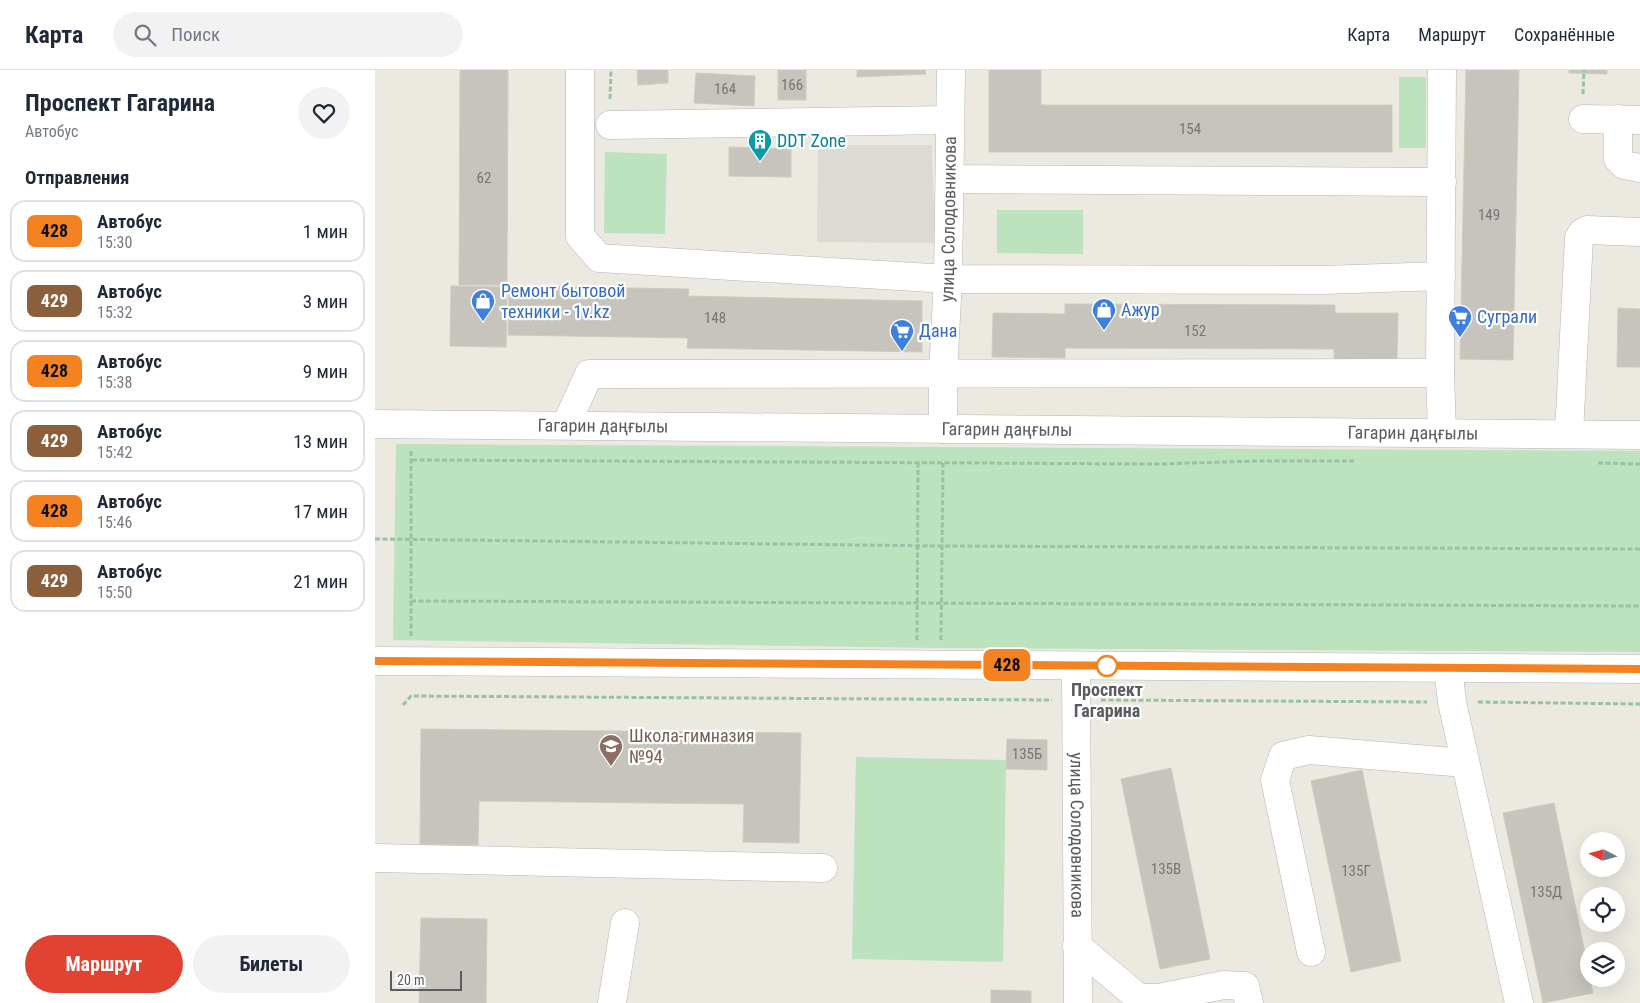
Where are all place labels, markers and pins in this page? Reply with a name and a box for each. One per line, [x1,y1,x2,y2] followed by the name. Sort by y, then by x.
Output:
[747,128,773,162] building icon: DDT Zone
[777,130,846,151] place label: DDT Zone
[501,280,625,322] place label: Ремонт бытовой техники - 1v.kz
[470,288,496,322] shop icon: Ремонт бытовой техники - 1v.kz
[1091,297,1117,331] shop icon: Ажур
[1121,299,1160,320] place label: Ажур
[1447,304,1473,338] supermarket icon: Суграли
[1477,306,1537,327] place label: Суграли
[889,318,915,352] supermarket icon: Дана
[919,320,957,341] place label: Дана
[1096,655,1118,677] marker: Проспект Гагарина
[1071,679,1143,721] place label: Проспект Гагарина
[629,725,754,767] place label: Школа-гимназия №94
[598,733,624,767] school or university icon: Школа-гимназия №94

